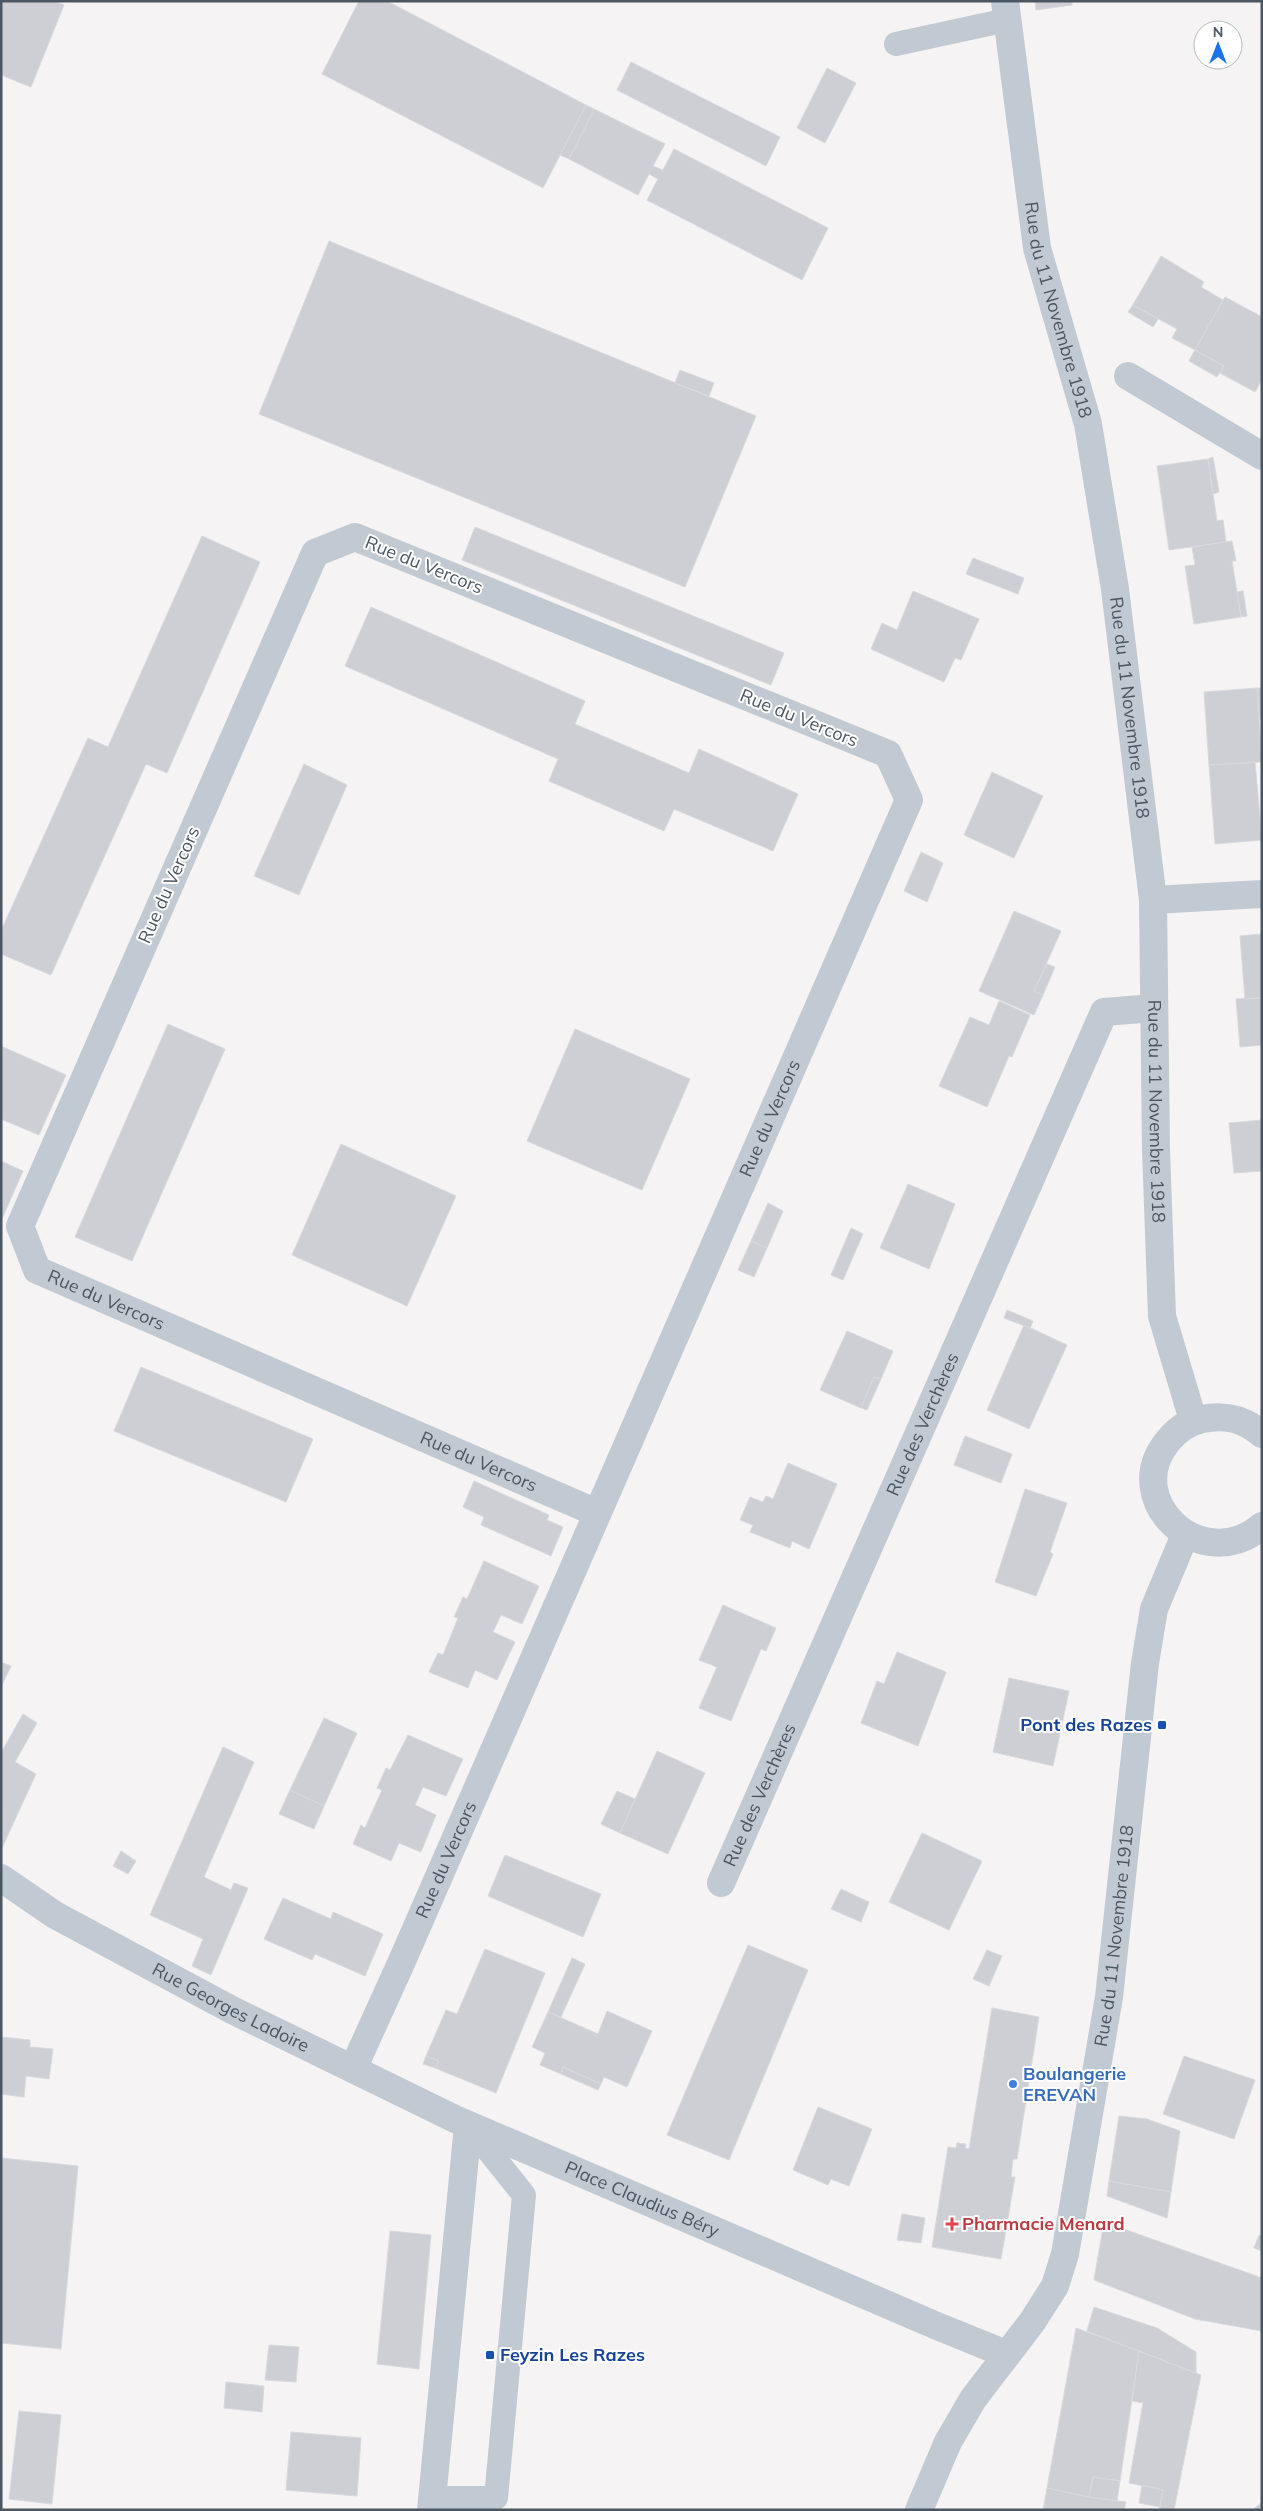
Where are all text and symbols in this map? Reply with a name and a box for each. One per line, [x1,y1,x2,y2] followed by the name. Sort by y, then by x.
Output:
[1193,20,1243,70] north arrow
[1213,23,1223,41] text: N
[1020,200,1098,421] street label: Rue du 11 Novembre 1918
[362,530,487,599] street label: Rue du Vercors
[1105,595,1155,820] street label: Rue du 11 Novembre 1918
[737,683,862,752] street label: Rue du Vercors
[133,823,205,947] street label: Rue du Vercors
[1143,999,1171,1223] street label: Rue du 11 Novembre 1918
[734,1056,805,1180] street label: Rue du Vercors
[44,1264,169,1335] street label: Rue du Vercors
[881,1349,964,1499] street label: Rue des Verchères
[417,1426,541,1497] street label: Rue du Vercors
[1020,1713,1152,1736] place label: Pont des Razes
[1156,1719,1168,1731] marker: Pont des Razes
[718,1720,801,1870] street label: Rue des Verchères
[410,1797,481,1922] street label: Rue du Vercors
[1089,1824,1138,2048] street label: Rue du 11 Novembre 1918
[148,1957,313,2057] street label: Rue Georges Ladoire
[1023,2062,1126,2106] place label: Boulangerie EREVAN
[1007,2078,1019,2090] marker: Boulangerie EREVAN
[561,2156,723,2242] street label: Place Claudius Béry
[962,2212,1125,2235] place label: Pharmacie Menard
[946,2218,958,2230] marker: Pharmacie Menard
[500,2343,645,2366] place label: Feyzin Les Razes
[484,2349,496,2361] marker: Feyzin Les Razes

